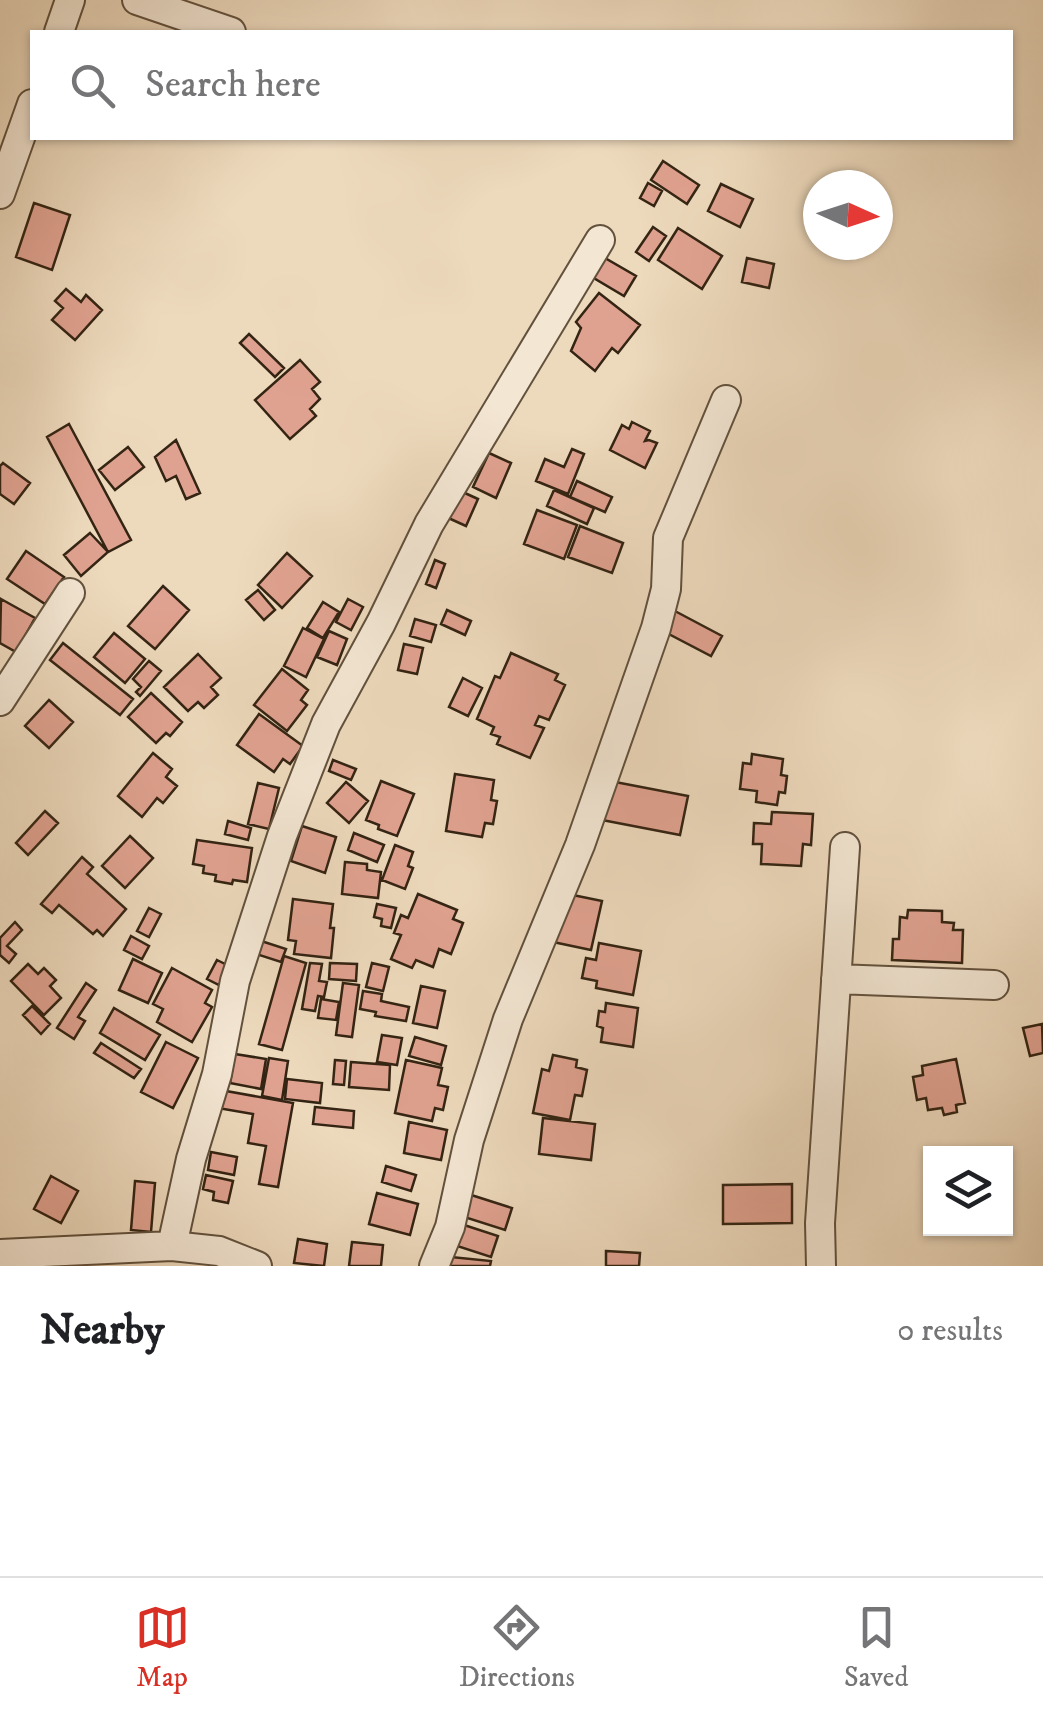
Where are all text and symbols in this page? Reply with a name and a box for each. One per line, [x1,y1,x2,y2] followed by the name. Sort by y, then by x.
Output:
[30,30,1013,140] search box
[65,58,120,113] icon: search
[145,61,321,109] text: Search here
[803,170,893,260] north arrow
[923,1146,1013,1236] map controls
[923,1146,1013,1236] button: layers
[40,1305,164,1357] text: Nearby
[897,1311,1003,1351] text: 0 results
[135,1600,190,1695] tab: Map
[459,1600,575,1695] tab: Directions
[844,1600,908,1695] tab: Saved

